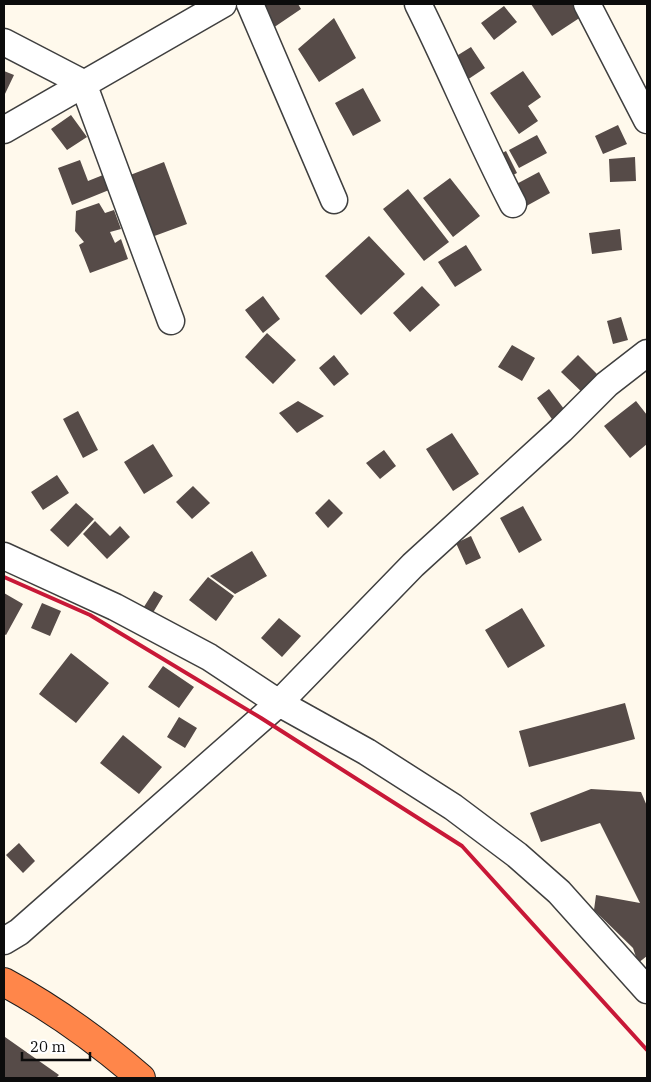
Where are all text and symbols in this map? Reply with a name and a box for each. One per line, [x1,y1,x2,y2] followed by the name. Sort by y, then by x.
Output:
[22,1030,90,1062] scale bar
[30,1037,66,1056] text: 20 m

